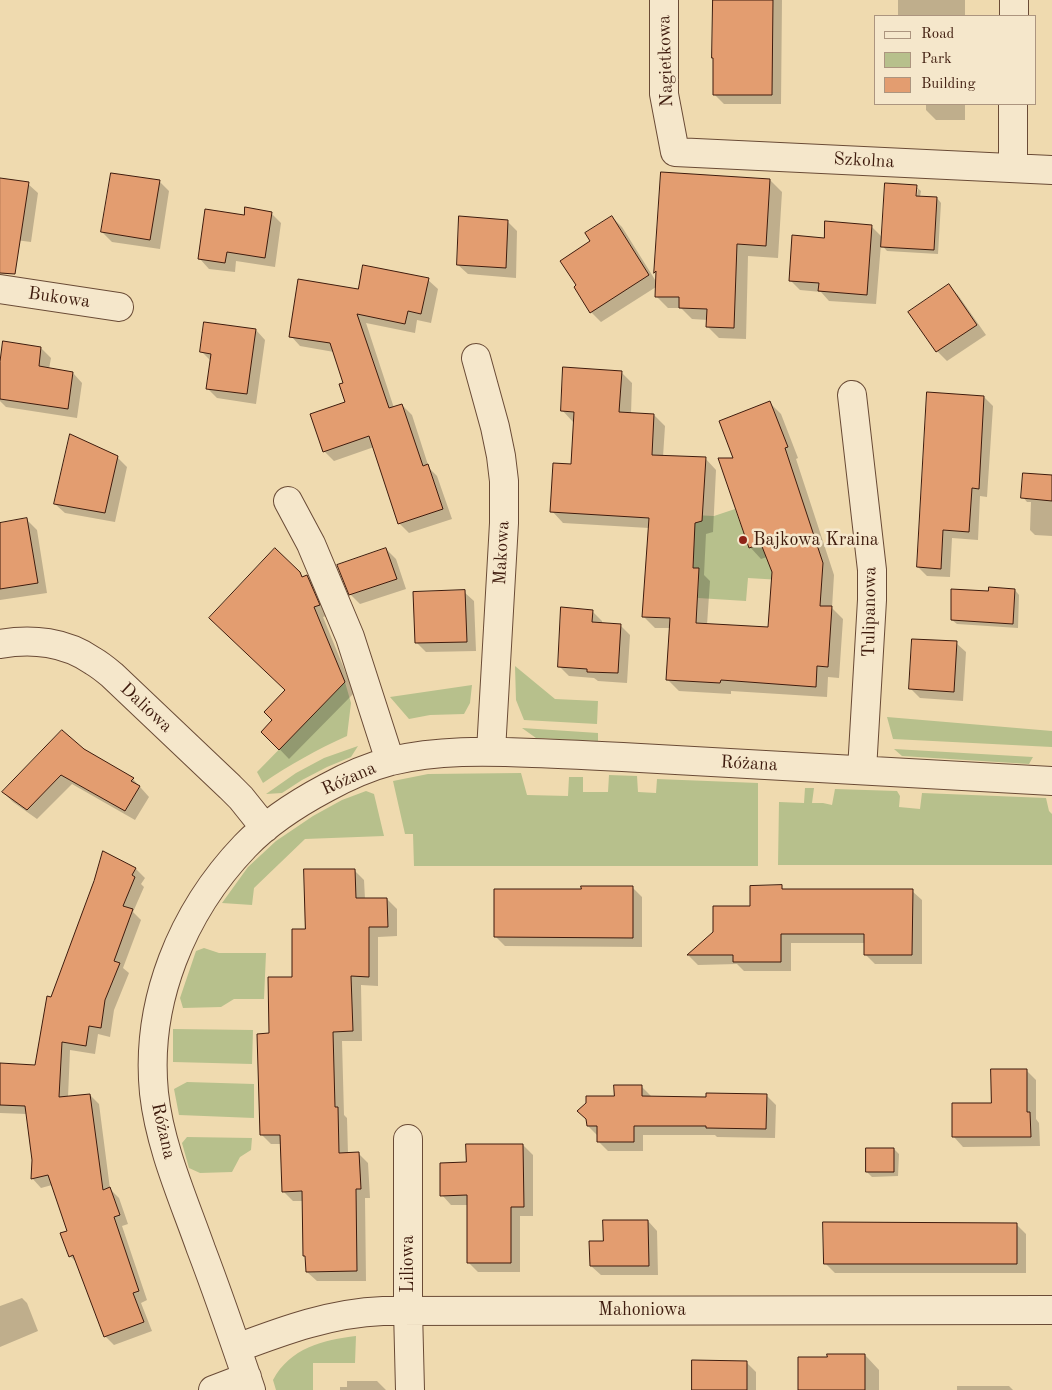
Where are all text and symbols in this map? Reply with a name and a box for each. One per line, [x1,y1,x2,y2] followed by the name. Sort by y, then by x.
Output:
[654,15,678,107] street label: Nagietkowa
[874,15,1037,105] legend
[921,27,954,42] text: Road
[921,52,952,67] text: Park
[921,77,976,92] text: Building
[833,149,895,173] street label: Szkolna
[27,283,91,313] street label: Bukowa
[490,520,514,586] street label: Makowa
[753,529,879,551] place label: Bajkowa Kraina
[737,534,749,546] marker: Bajkowa Kraina
[858,566,882,658] street label: Tulipanowa
[115,678,177,738] street label: Daliowa
[720,752,778,776] street label: Różana
[318,757,380,801] street label: Różana
[146,1101,180,1161] street label: Różana
[397,1235,419,1293] street label: Liliowa
[598,1299,686,1321] street label: Mahoniowa

